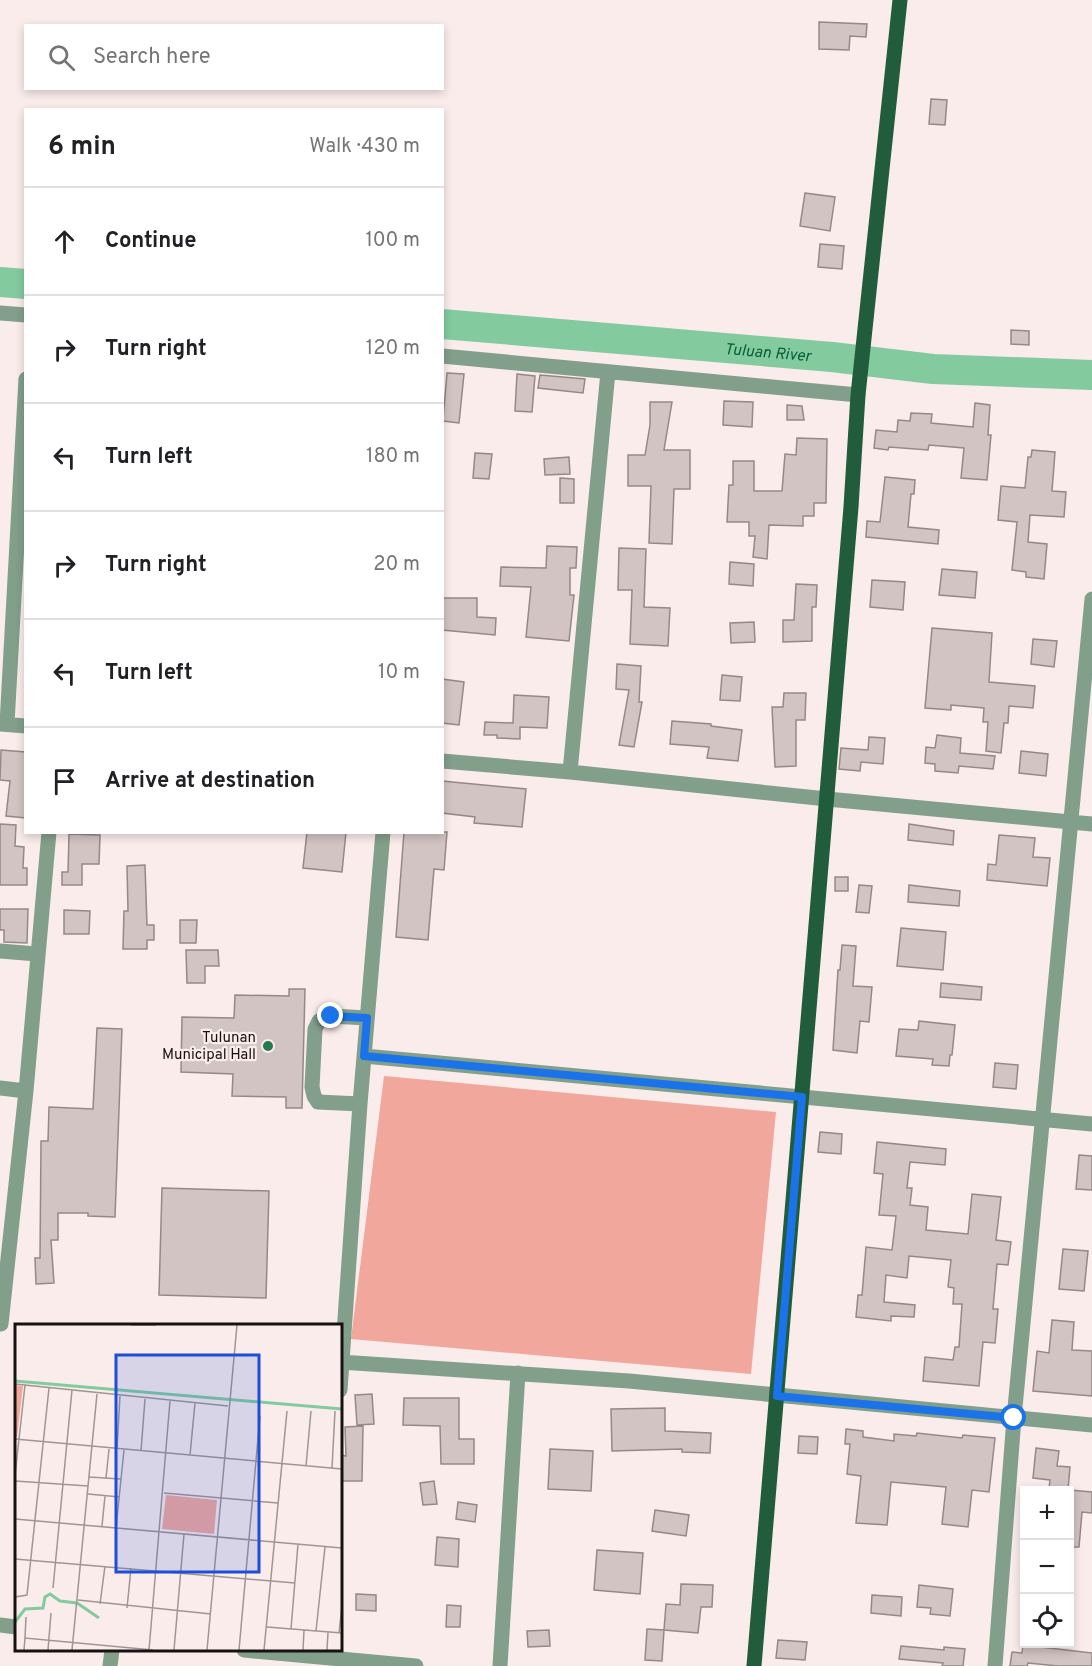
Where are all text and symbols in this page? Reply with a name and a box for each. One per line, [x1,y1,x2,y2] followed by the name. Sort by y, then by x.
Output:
[24,24,444,90] search box
[45,41,78,74] icon: search
[93,44,211,71] text: Search here
[48,131,116,164] text: 6 min
[309,134,420,160] text: Walk · 430 m
[48,225,81,258] icon: ahead
[105,228,196,255] text: Continue
[365,228,420,254] text: 100 m
[48,333,81,366] icon: right
[105,336,207,363] text: Turn right
[366,336,420,362] text: 120 m
[724,340,814,367] water label: Tuluan River
[48,441,81,474] icon: left
[105,444,193,471] text: Turn left
[366,444,420,470] text: 180 m
[48,549,81,582] icon: right
[105,552,207,579] text: Turn right
[373,552,420,578] text: 20 m
[48,657,81,690] icon: left
[105,660,193,687] text: Turn left
[378,660,420,686] text: 10 m
[48,765,81,798] icon: arrive
[105,768,315,795] text: Arrive at destination
[317,1002,343,1028] route end
[162,1029,256,1065] place label: Tulunan Municipal Hall
[261,1039,275,1053] marker: Tulunan Municipal Hall
[15,1324,342,1651] inset map
[1000,1404,1026,1430] route start
[1020,1486,1074,1648] map controls
[1020,1486,1074,1540] button: +
[1020,1540,1074,1594] button: −
[1020,1594,1074,1648] button: locate

